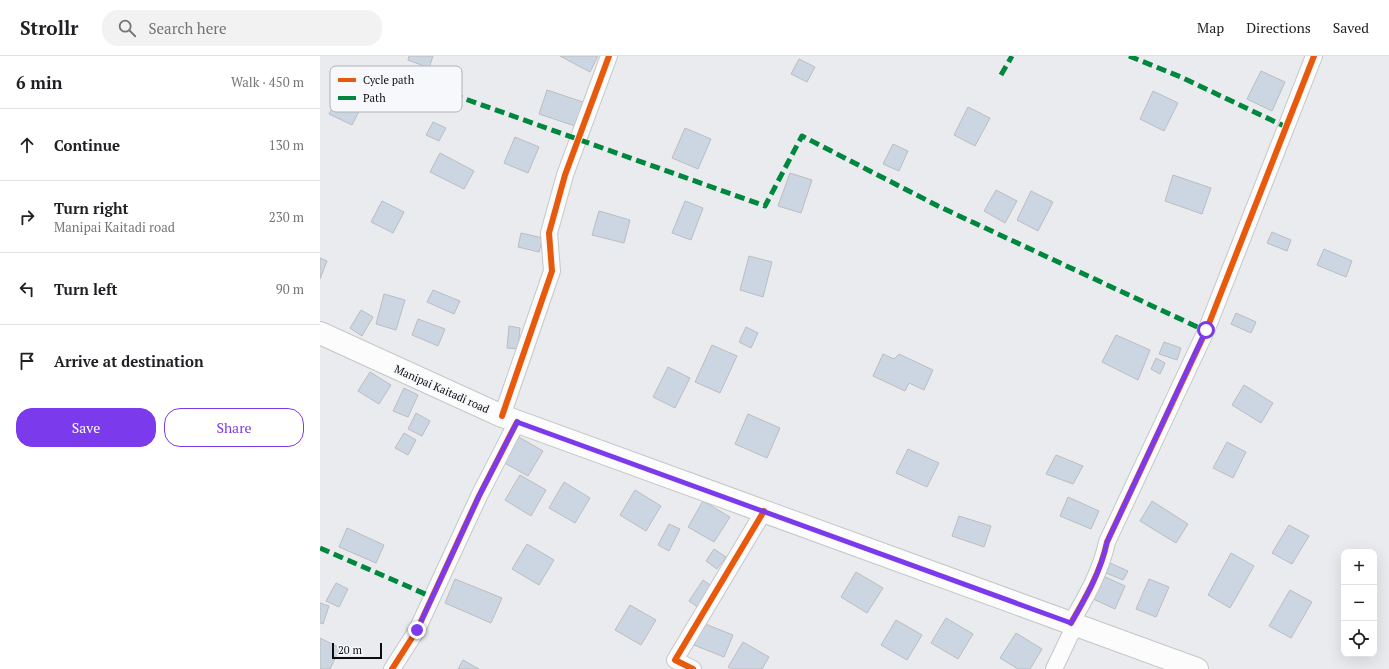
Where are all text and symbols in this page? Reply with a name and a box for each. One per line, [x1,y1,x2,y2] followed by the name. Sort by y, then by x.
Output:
[102,10,382,46] search box
[20,15,78,40] text: Strollr
[116,17,138,39] icon: search
[148,18,226,38] text: Search here
[1197,18,1224,37] text: Map
[1246,18,1311,37] text: Directions
[1333,18,1369,37] text: Saved
[330,66,462,112] legend
[16,71,63,94] text: 6 min
[231,73,304,91] text: Walk · 450 m
[363,73,415,87] text: Cycle path
[363,91,386,105] text: Path
[16,134,38,156] icon: ahead
[54,135,120,155] text: Continue
[269,136,304,154] text: 130 m
[54,198,129,218] text: Turn right
[16,206,38,228] icon: right
[269,208,304,226] text: 230 m
[54,218,175,236] text: Manipai Kaitadi road
[16,278,38,300] icon: left
[54,279,118,299] text: Turn left
[276,280,304,298] text: 90 m
[1197,321,1215,339] route start
[16,350,38,372] icon: arrive
[54,351,204,371] text: Arrive at destination
[392,362,492,416] street label: Manipai Kaitadi road
[16,408,156,447] button: Save
[164,408,304,447] button: Share
[1341,549,1377,657] map controls
[1341,549,1377,585] button: +
[1341,585,1377,621] button: −
[408,621,426,639] route end
[1341,621,1377,657] button: locate
[332,641,382,660] scale bar
[338,643,362,657] text: 20 m

